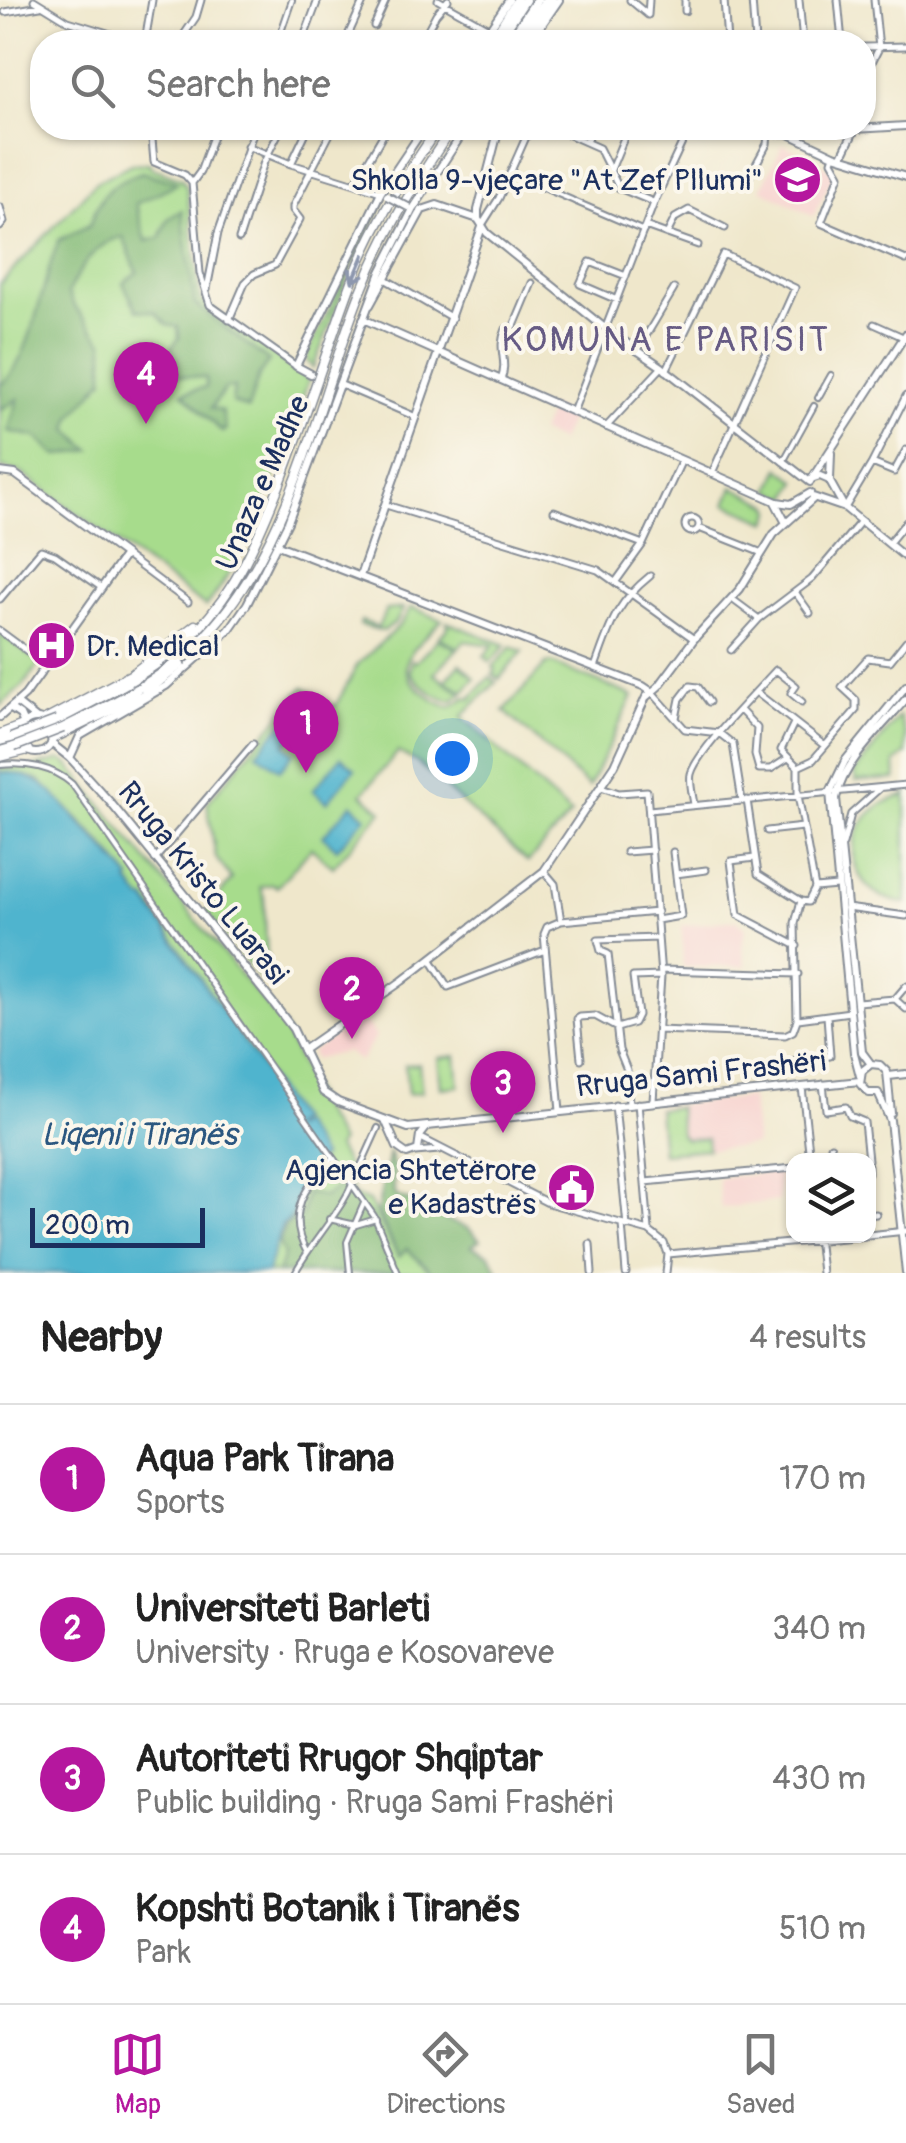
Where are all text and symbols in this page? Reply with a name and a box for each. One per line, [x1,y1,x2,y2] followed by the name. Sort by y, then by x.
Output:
[30,30,876,140] search box
[65,58,120,113] icon: search
[145,61,331,109] text: Search here
[772,154,824,206] school or university icon: Shkolla 9-vjeçare "At Zef Pllumi"
[350,162,763,199] place label: Shkolla 9-vjeçare "At Zef Pllumi"
[348,253,366,284] one-way arrow
[501,318,831,362] district label: KOMUNA E PARISIT
[114,342,178,424] pin: 4
[208,390,318,576] street label: Unaza e Madhe
[25,620,77,672] hospital icon: Dr. Medical
[86,628,220,665] place label: Dr. Medical
[274,690,338,773] pin: 1
[427,733,478,784] your location
[110,774,296,992] street label: Rruga Kristo Luarasi
[320,956,384,1039] pin: 2
[574,1042,828,1106] street label: Rruga Sami Frashëri
[470,1050,536,1133] pin: 3
[41,1115,240,1155] water label: Liqeni i Tiranës
[285,1152,536,1223] place label: Agjencia Shtetërore e Kadastrës
[786,1153,876,1243] map controls
[786,1153,876,1243] button: layers
[545,1161,597,1213] public building icon: Agjencia Shtetërore e Kadastrës
[30,1203,205,1248] scale bar
[45,1208,130,1243] text: 200 m
[40,1312,162,1364] text: Nearby
[749,1318,866,1358] text: 4 results
[135,1435,394,1483] text: Aqua Park Tirana
[66,1459,79,1499] text: 1
[779,1459,866,1499] text: 170 m
[135,1483,225,1523] text: Sports
[135,1585,430,1633] text: Universiteti Barleti
[64,1609,81,1649] text: 2
[772,1609,866,1649] text: 340 m
[135,1633,554,1673] text: University · Rruga e Kosovareve
[135,1735,543,1783] text: Autoriteti Rrugor Shqiptar
[64,1759,81,1799] text: 3
[772,1759,866,1799] text: 430 m
[135,1783,613,1823] text: Public building · Rruga Sami Frashëri
[135,1885,520,1933] text: Kopshti Botanik i Tiranës
[63,1909,82,1949] text: 4
[779,1909,866,1949] text: 510 m
[135,1933,191,1973] text: Park
[110,2027,165,2122] tab: Map
[386,2027,505,2122] tab: Directions
[726,2027,796,2122] tab: Saved

